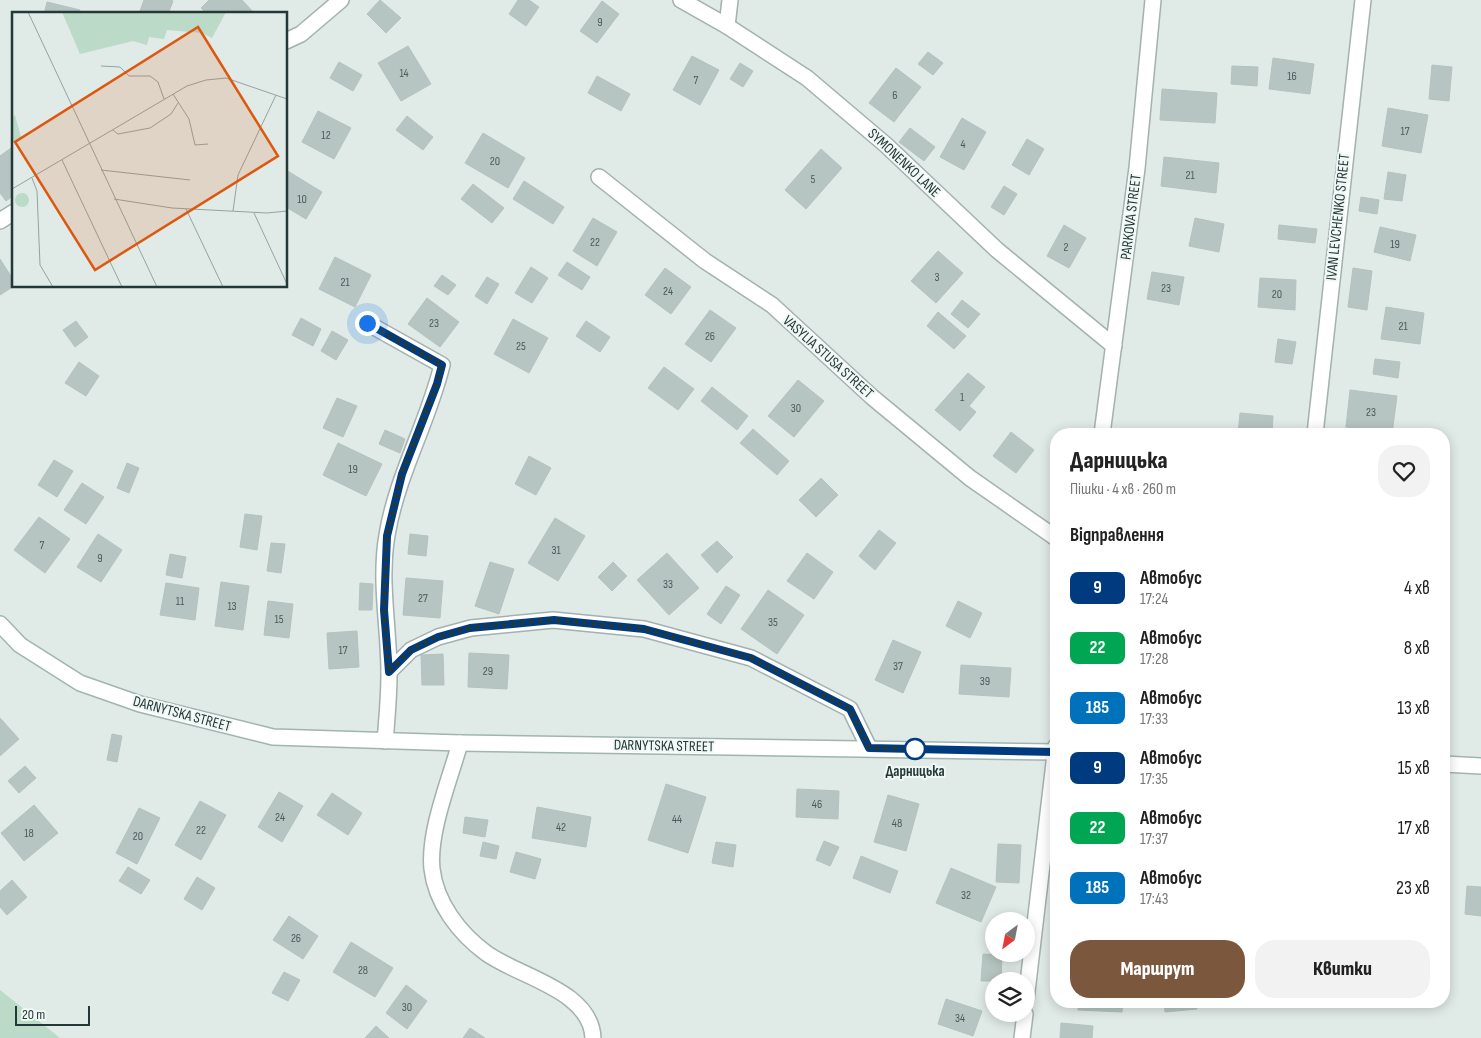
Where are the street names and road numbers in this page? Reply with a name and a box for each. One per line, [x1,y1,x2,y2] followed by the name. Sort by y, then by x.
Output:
[864,124,944,202] street label: SYMONENKO LANE
[1322,153,1354,281] street label: IVAN LEVCHENKO STREET
[1116,173,1146,261] street label: PARKOVA STREET
[779,311,877,403] street label: VASYLIA STUSA STREET
[131,692,233,736] street label: DARNYTSKA STREET
[614,736,714,756] street label: DARNYTSKA STREET

